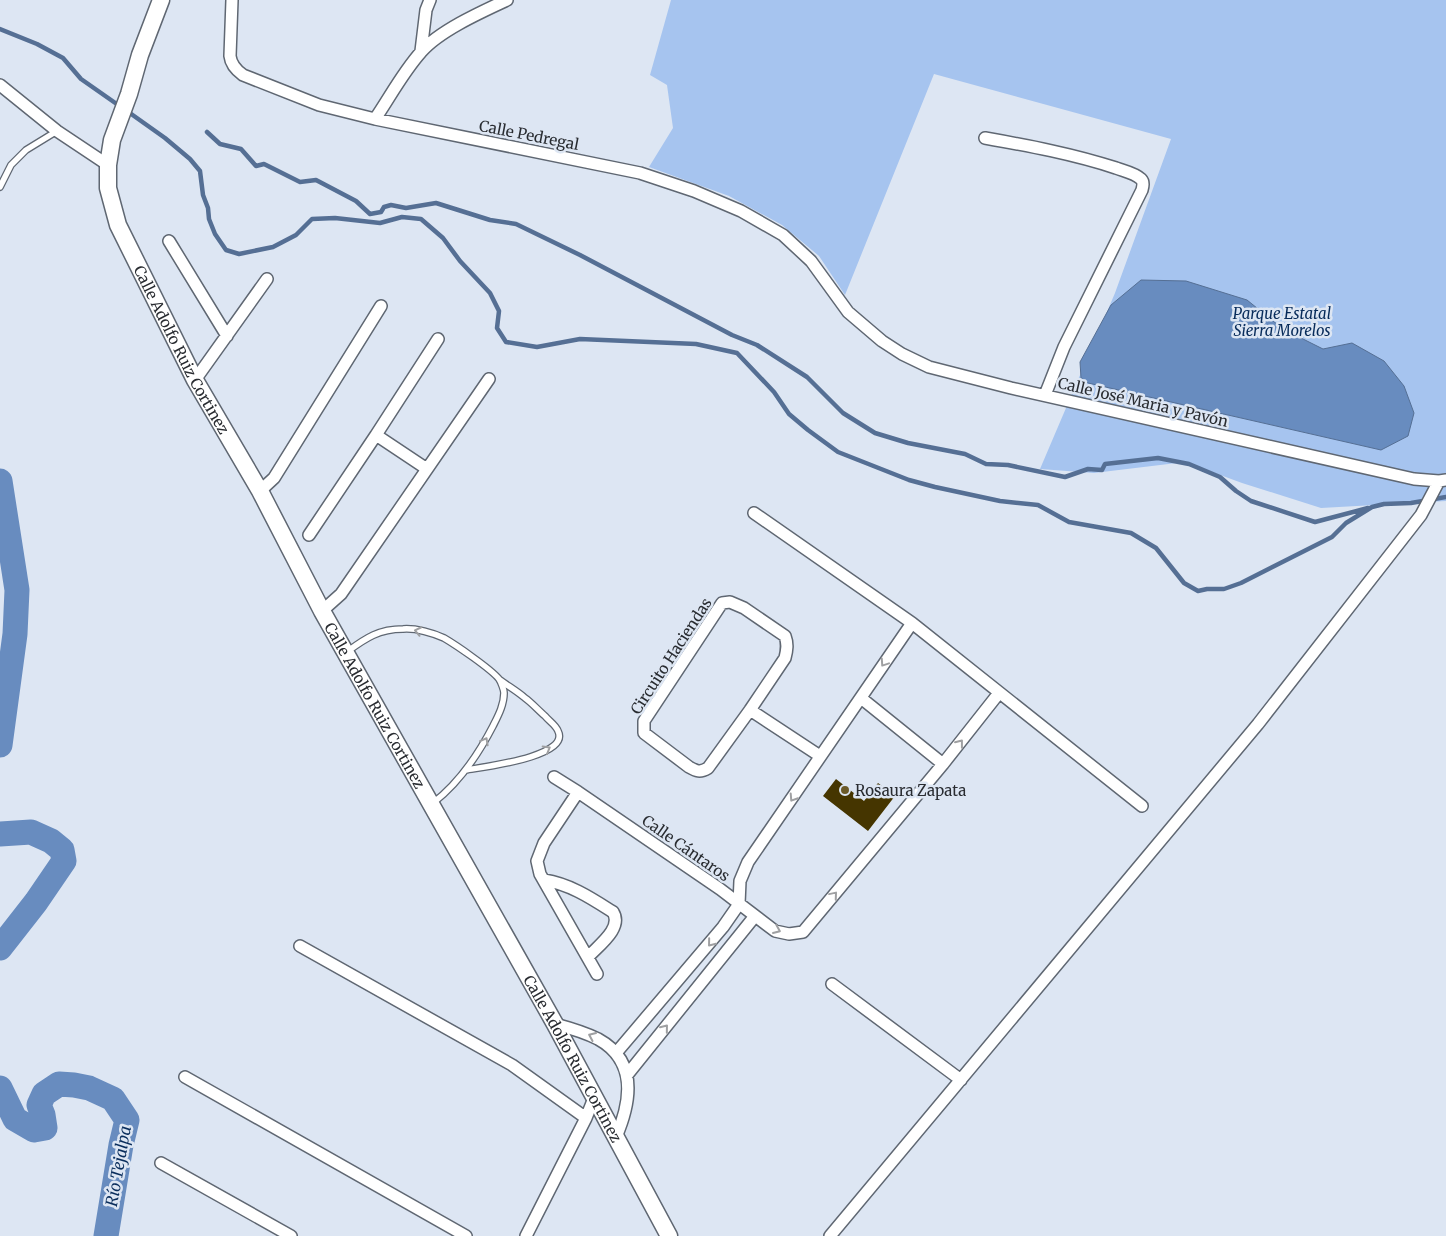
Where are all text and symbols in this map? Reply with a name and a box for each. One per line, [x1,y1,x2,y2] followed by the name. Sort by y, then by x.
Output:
[477,116,581,154] street label: Calle Pedregal
[130,262,234,437] street label: Calle Adolfo Ruiz Cortinez
[1233,304,1331,340] park label: Parque Estatal Sierra Morelos
[1056,373,1230,431] street label: Calle José Maria y Pavón
[626,594,716,718] street label: Circuito Haciendas
[321,619,429,792] street label: Calle Adolfo Ruiz Cortinez
[414,626,423,637] one-way arrow
[881,658,891,667] one-way arrow
[479,738,489,747] one-way arrow
[955,739,964,748] one-way arrow
[542,746,551,756] one-way arrow
[855,781,966,800] place label: Rosaura Zapata
[839,784,851,796] marker: Rosaura Zapata
[790,792,799,801] one-way arrow
[638,811,734,885] street label: Calle Cántaros
[829,892,837,901] one-way arrow
[772,924,781,934] one-way arrow
[707,938,716,947] one-way arrow
[520,972,626,1145] street label: Calle Adolfo Ruiz Cortinez
[660,1024,669,1033] one-way arrow
[588,1032,597,1043] one-way arrow
[101,1124,135,1208] water label: Río Tejalpa

